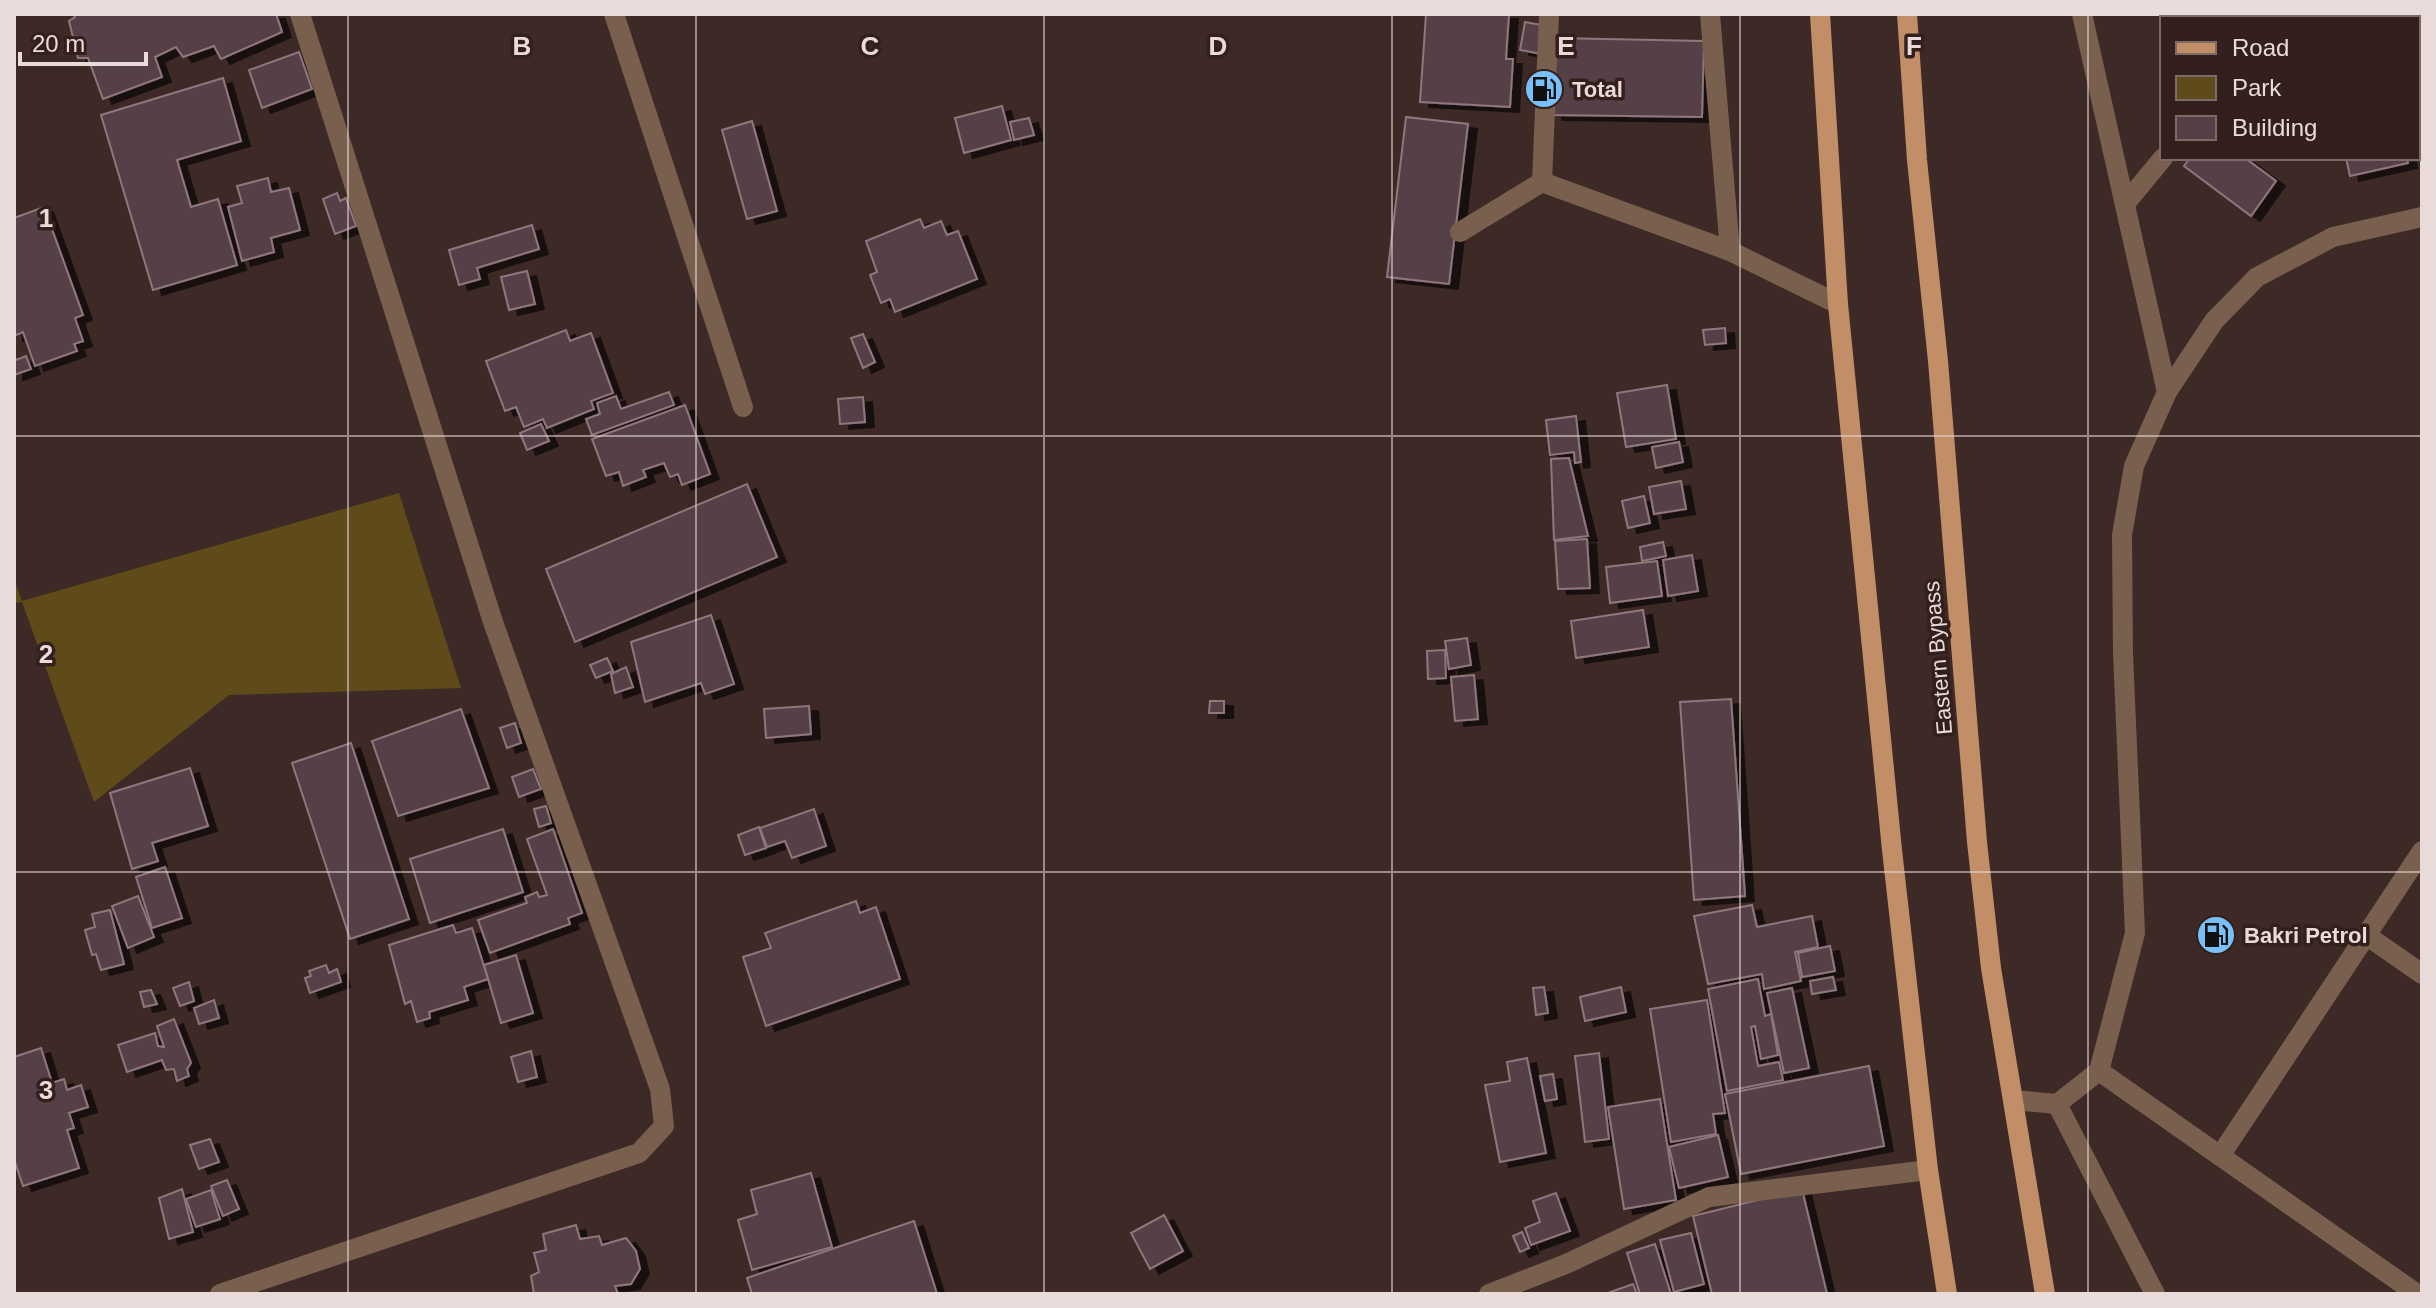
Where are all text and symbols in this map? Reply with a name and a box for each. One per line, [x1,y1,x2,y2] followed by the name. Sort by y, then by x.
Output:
[20,16,146,66] scale bar
[2160,16,2420,160] legend
[32,30,85,57] text: 20 m
[513,31,531,61] text: B
[861,31,880,61] text: C
[1209,31,1227,61] text: D
[1557,31,1575,61] text: E
[1906,31,1922,61] text: F
[2232,34,2289,61] text: Road
[1523,68,1565,110] fuel station icon: Total
[2232,74,2282,101] text: Park
[1572,77,1623,102] place label: Total
[2232,114,2317,141] text: Building
[39,203,53,233] text: 1
[1919,580,1957,736] street label: Eastern Bypass
[39,639,53,669] text: 2
[2195,914,2237,956] fuel station icon: Bakri Petrol
[2244,923,2368,948] place label: Bakri Petrol
[39,1075,53,1105] text: 3

